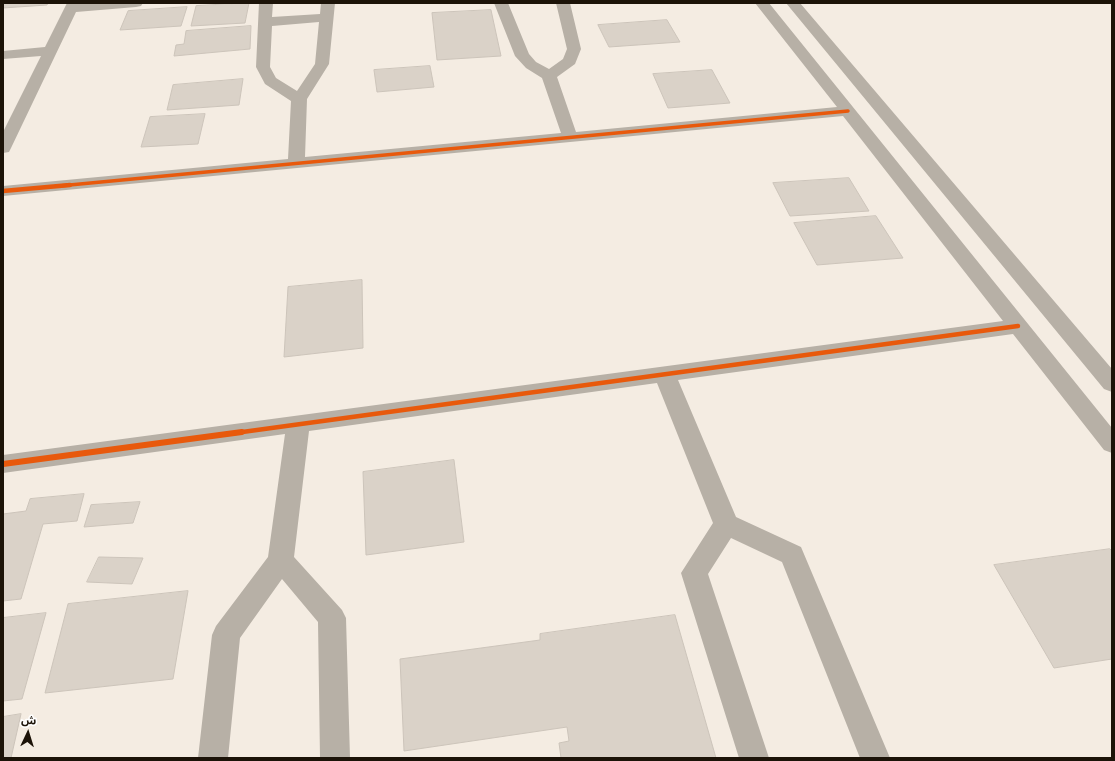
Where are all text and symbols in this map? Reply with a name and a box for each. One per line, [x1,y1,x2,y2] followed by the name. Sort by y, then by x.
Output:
[8,713,48,753] north arrow
[21,713,37,729] text: ش

